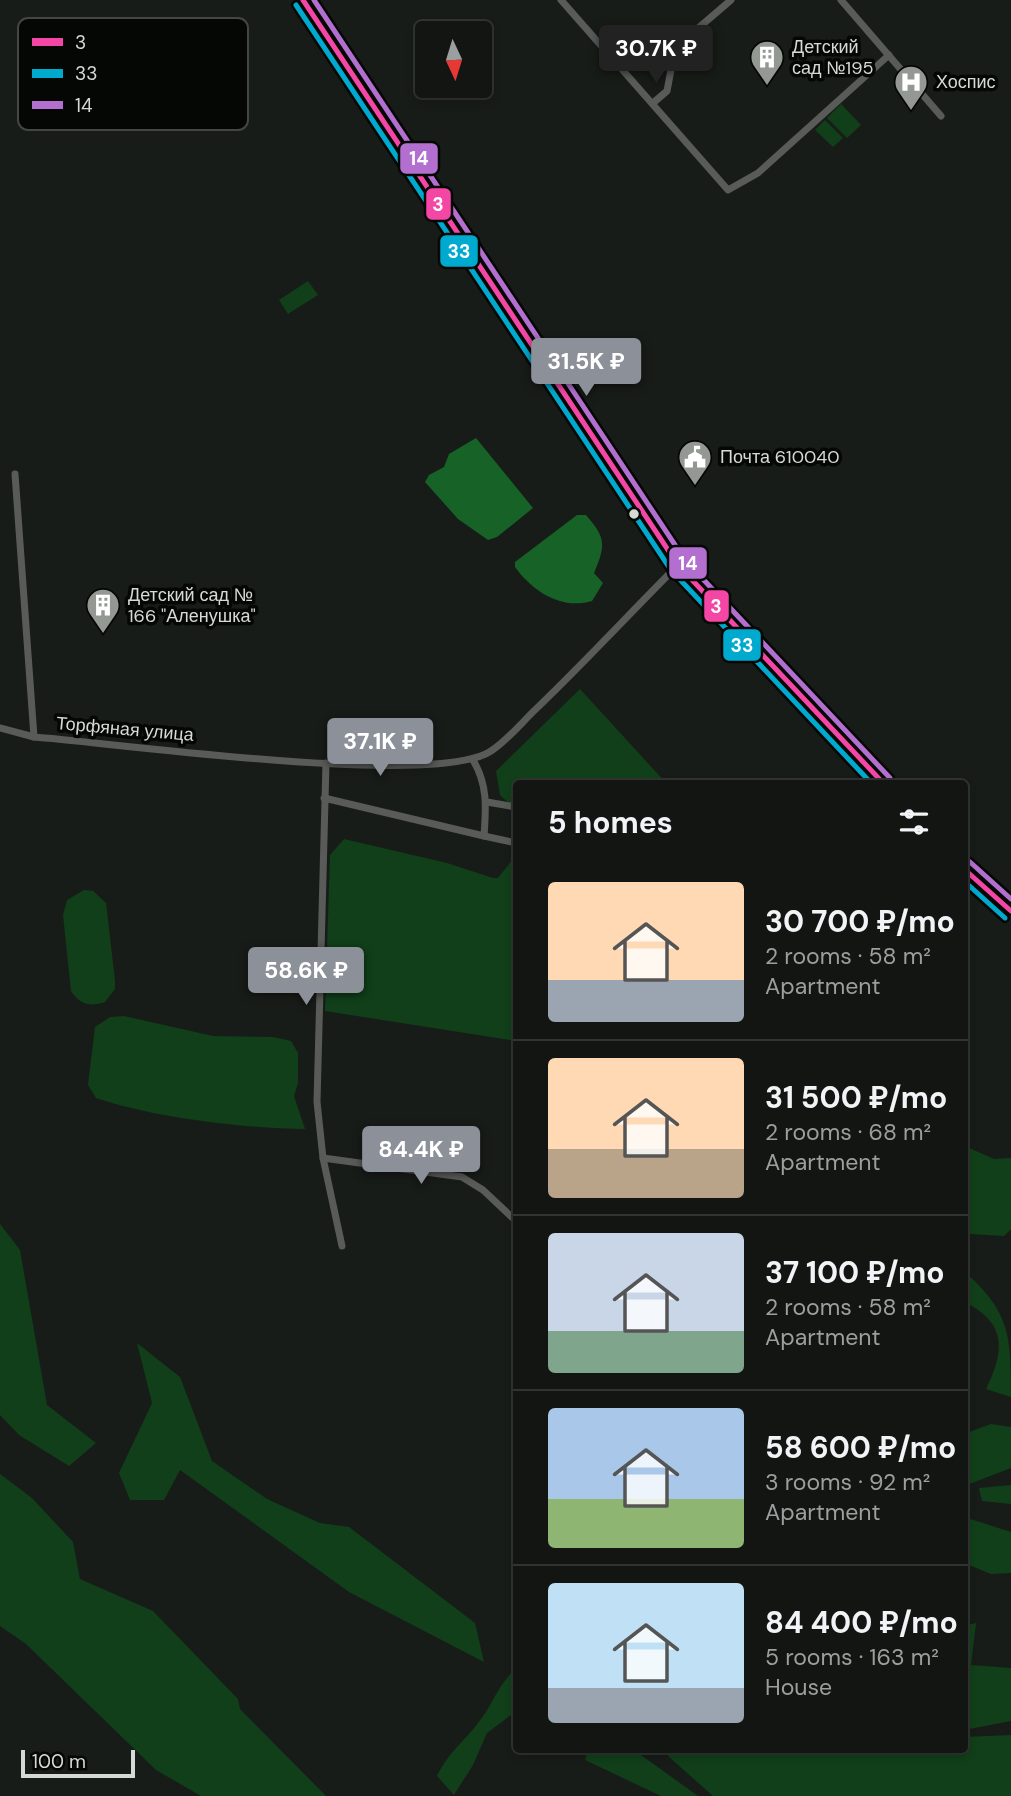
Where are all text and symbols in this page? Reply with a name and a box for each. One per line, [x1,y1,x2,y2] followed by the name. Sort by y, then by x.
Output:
[18,18,248,130] legend
[415,21,492,98] north arrow
[415,21,492,98] map controls
[591,25,721,85] pin: 30.7K ₽
[75,30,86,55] text: 3
[615,33,697,63] text: 30.7K ₽
[792,35,874,80] place label: Детский сад №195
[748,38,786,87] building icon: Детский сад №195
[75,61,97,86] text: 33
[892,63,930,112] hospital icon: Хоспис
[936,70,996,94] place label: Хоспис
[75,93,92,118] text: 14
[399,142,439,175] line badge: 14
[409,146,429,171] text: 14
[425,187,452,221] line badge: 3
[432,192,444,217] text: 3
[439,234,479,268] line badge: 33
[448,239,470,264] text: 33
[521,338,651,398] pin: 31.5K ₽
[547,346,625,376] text: 31.5K ₽
[676,438,714,487] public building icon: Почта 610040
[720,445,840,469] place label: Почта 610040
[627,507,641,521] unlabelled marker
[668,546,708,580] line badge: 14
[678,551,698,576] text: 14
[128,583,256,628] place label: Детский сад № 166 "Аленушка"
[84,586,122,635] building icon: Детский сад № 166 "Аленушка"
[703,589,730,623] line badge: 3
[710,594,722,619] text: 3
[722,628,762,662] line badge: 33
[731,633,753,658] text: 33
[55,711,196,747] street label: Торфяная улица
[315,718,445,778] pin: 37.1K ₽
[343,726,417,756] text: 37.1K ₽
[548,803,673,842] text: 5 homes
[895,803,933,841] icon: filters
[765,902,955,941] text: 30 700 ₽/mo
[604,910,688,994] icon: home
[765,941,931,971] text: 2 rooms · 58 m²
[241,948,371,1007] pin: 58.6K ₽
[264,955,348,985] text: 58.6K ₽
[765,971,880,1001] text: Apartment
[765,1078,947,1117] text: 31 500 ₽/mo
[604,1086,688,1170] icon: home
[765,1117,931,1147] text: 2 rooms · 68 m²
[356,1126,486,1186] pin: 84.4K ₽
[378,1134,464,1164] text: 84.4K ₽
[765,1147,880,1177] text: Apartment
[765,1253,945,1292] text: 37 100 ₽/mo
[604,1261,688,1345] icon: home
[765,1292,931,1322] text: 2 rooms · 58 m²
[765,1322,880,1352] text: Apartment
[765,1428,956,1467] text: 58 600 ₽/mo
[604,1436,688,1520] icon: home
[765,1467,930,1497] text: 3 rooms · 92 m²
[765,1497,880,1527] text: Apartment
[765,1603,958,1642] text: 84 400 ₽/mo
[604,1611,688,1695] icon: home
[765,1642,939,1672] text: 5 rooms · 163 m²
[765,1672,832,1702] text: House
[21,1747,135,1779] scale bar
[32,1749,86,1774] text: 100 m

